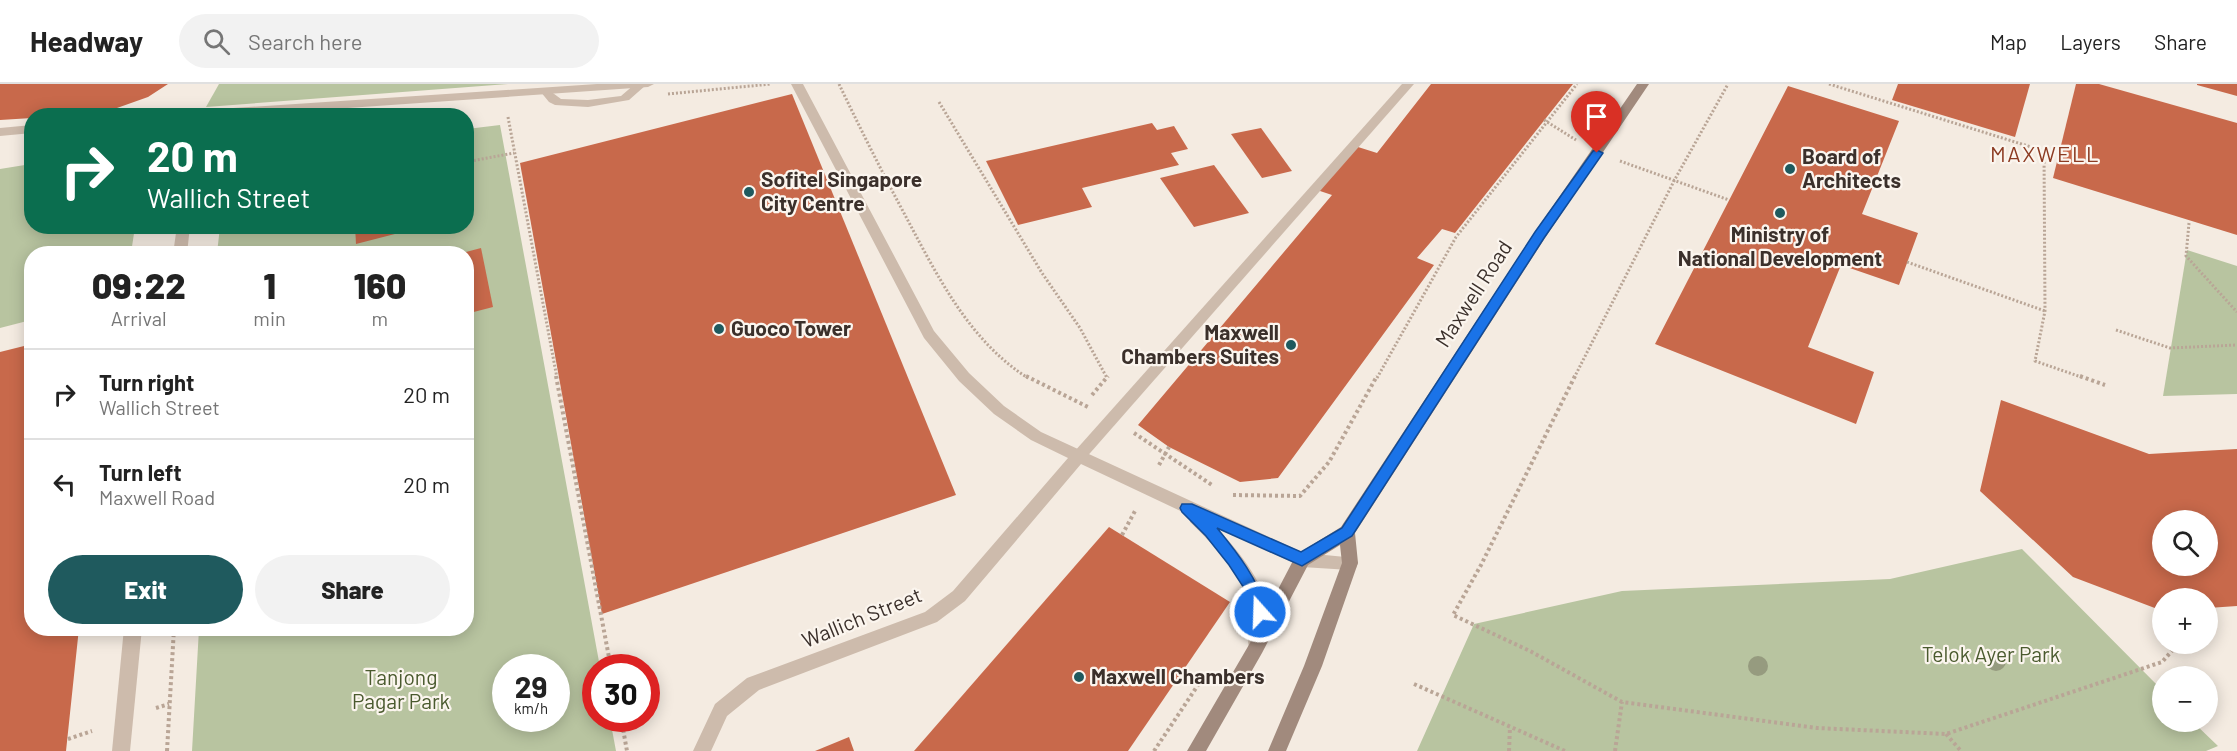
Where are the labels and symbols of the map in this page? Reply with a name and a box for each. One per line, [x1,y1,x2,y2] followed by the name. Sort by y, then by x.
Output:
[1571,91,1622,153] pin
[1990,140,2100,166] district label: MAXWELL
[1802,143,1901,192] place label: Board of Architects
[1783,162,1797,176] marker: Board of Architects
[761,166,922,215] place label: Sofitel Singapore City Centre
[742,185,756,199] marker: Sofitel Singapore City Centre
[1773,206,1787,220] marker: Ministry of National Development
[1678,221,1882,270] place label: Ministry of National Development
[1429,235,1516,351] street label: Maxwell Road
[731,315,851,340] place label: Guoco Tower
[1121,319,1279,368] place label: Maxwell Chambers Suites
[712,322,726,336] marker: Guoco Tower
[1284,338,1298,352] marker: Maxwell Chambers Suites
[1228,580,1292,644] position arrow
[798,581,925,652] street label: Wallich Street
[1922,641,2060,666] park label: Telok Ayer Park
[582,654,660,732] speed limit sign: 30
[1091,663,1265,688] place label: Maxwell Chambers
[352,664,450,713] park label: Tanjong Pagar Park
[1072,670,1086,684] marker: Maxwell Chambers

